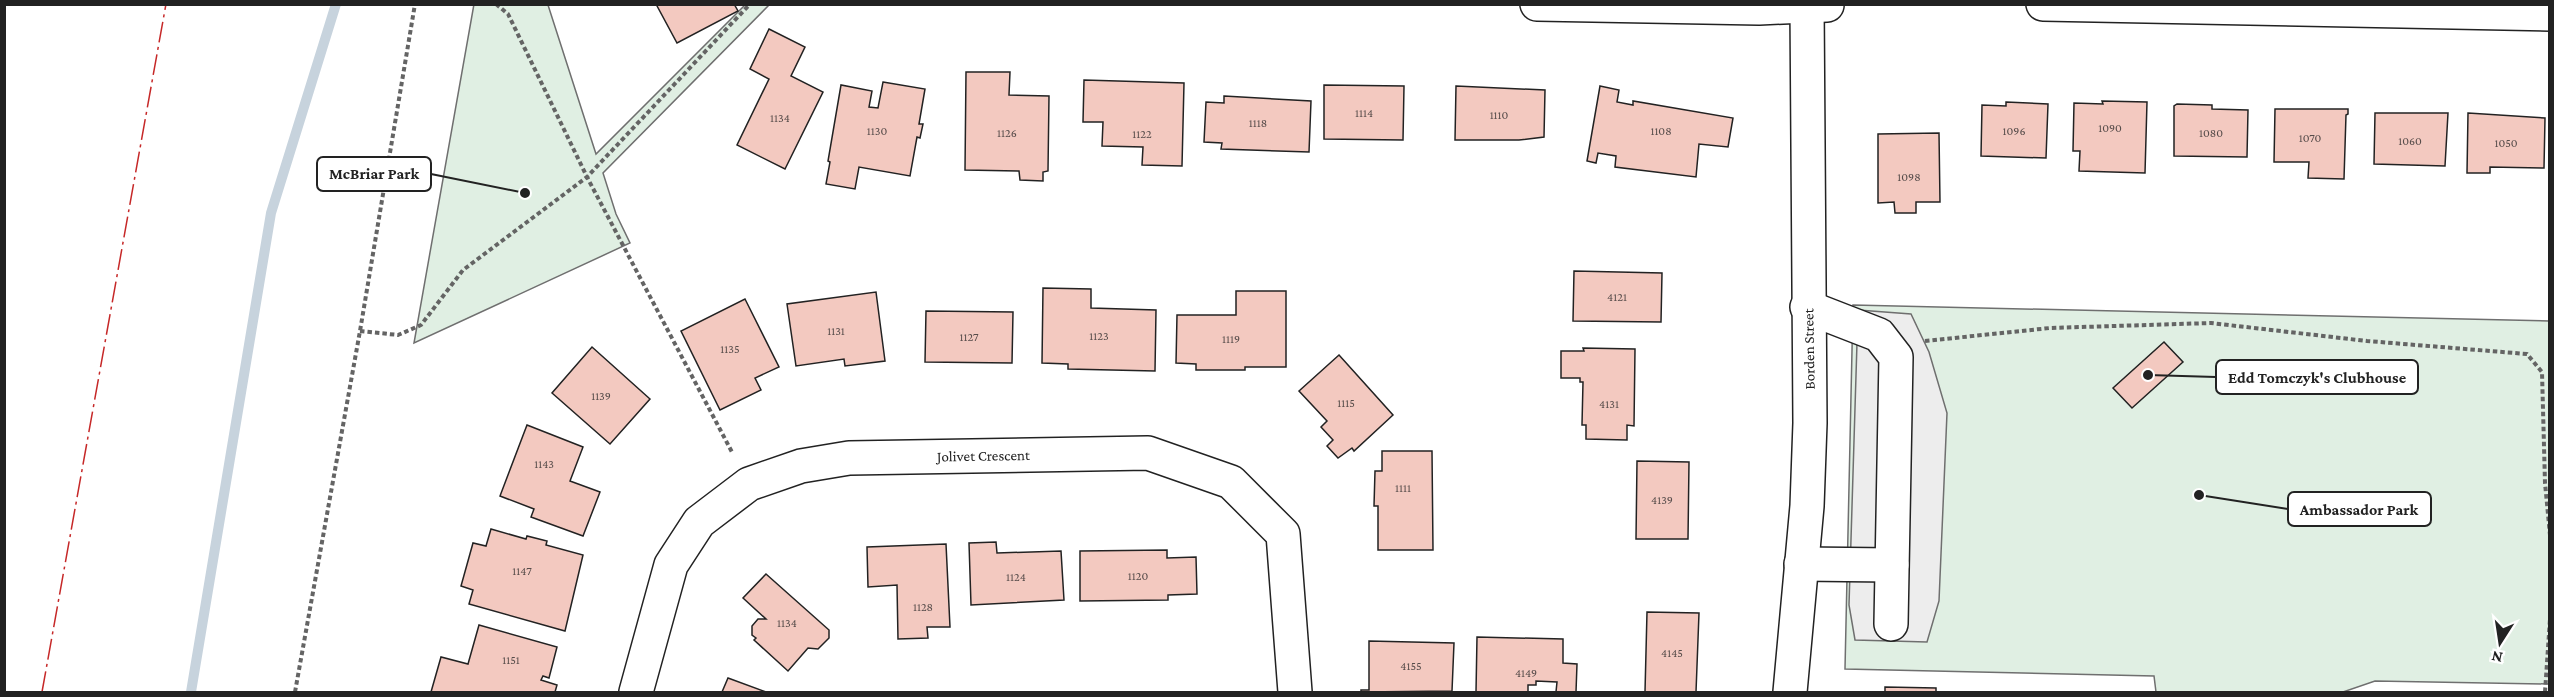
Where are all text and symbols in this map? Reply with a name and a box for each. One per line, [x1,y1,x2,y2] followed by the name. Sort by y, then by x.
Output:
[1355,106,1373,120] house number: 1114
[1490,108,1509,122] house number: 1110
[770,111,790,125] house number: 1134
[1249,116,1267,130] house number: 1118
[2098,121,2122,135] house number: 1090
[867,124,887,138] house number: 1130
[1650,124,1672,138] house number: 1108
[2003,124,2025,138] house number: 1096
[997,126,1017,140] house number: 1126
[2199,126,2223,140] house number: 1080
[1132,127,1152,141] house number: 1122
[2299,131,2322,145] house number: 1070
[2398,134,2422,148] house number: 1060
[2494,136,2518,150] house number: 1050
[317,157,431,191] callout: McBriar Park
[329,165,419,182] text: McBriar Park
[1897,170,1921,184] house number: 1098
[1607,290,1627,304] house number: 4121
[1800,307,1818,390] street label: Borden Street
[827,324,845,338] house number: 1131
[1089,329,1109,343] house number: 1123
[959,330,979,344] house number: 1127
[1222,332,1240,346] house number: 1119
[720,342,740,356] house number: 1135
[2216,360,2418,394] callout: Edd Tomczyk's Clubhouse
[2228,369,2407,386] text: Edd Tomczyk's Clubhouse
[591,389,611,403] house number: 1139
[1337,396,1355,410] house number: 1115
[1599,397,1619,411] house number: 4131
[935,447,1031,466] street label: Jolivet Crescent
[534,457,554,471] house number: 1143
[1395,481,1411,495] house number: 1111
[2288,492,2431,526] callout: Ambassador Park
[1651,493,1673,507] house number: 4139
[2299,501,2418,518] text: Ambassador Park
[512,564,532,578] house number: 1147
[1128,569,1148,583] house number: 1120
[1006,570,1026,584] house number: 1124
[913,600,933,614] house number: 1128
[2470,613,2530,673] north arrow
[777,616,797,630] house number: 1134
[1661,646,1683,660] house number: 4145
[2490,648,2504,667] text: N
[502,653,520,667] house number: 1151
[1400,659,1422,673] house number: 4155
[1515,666,1537,680] house number: 4149

